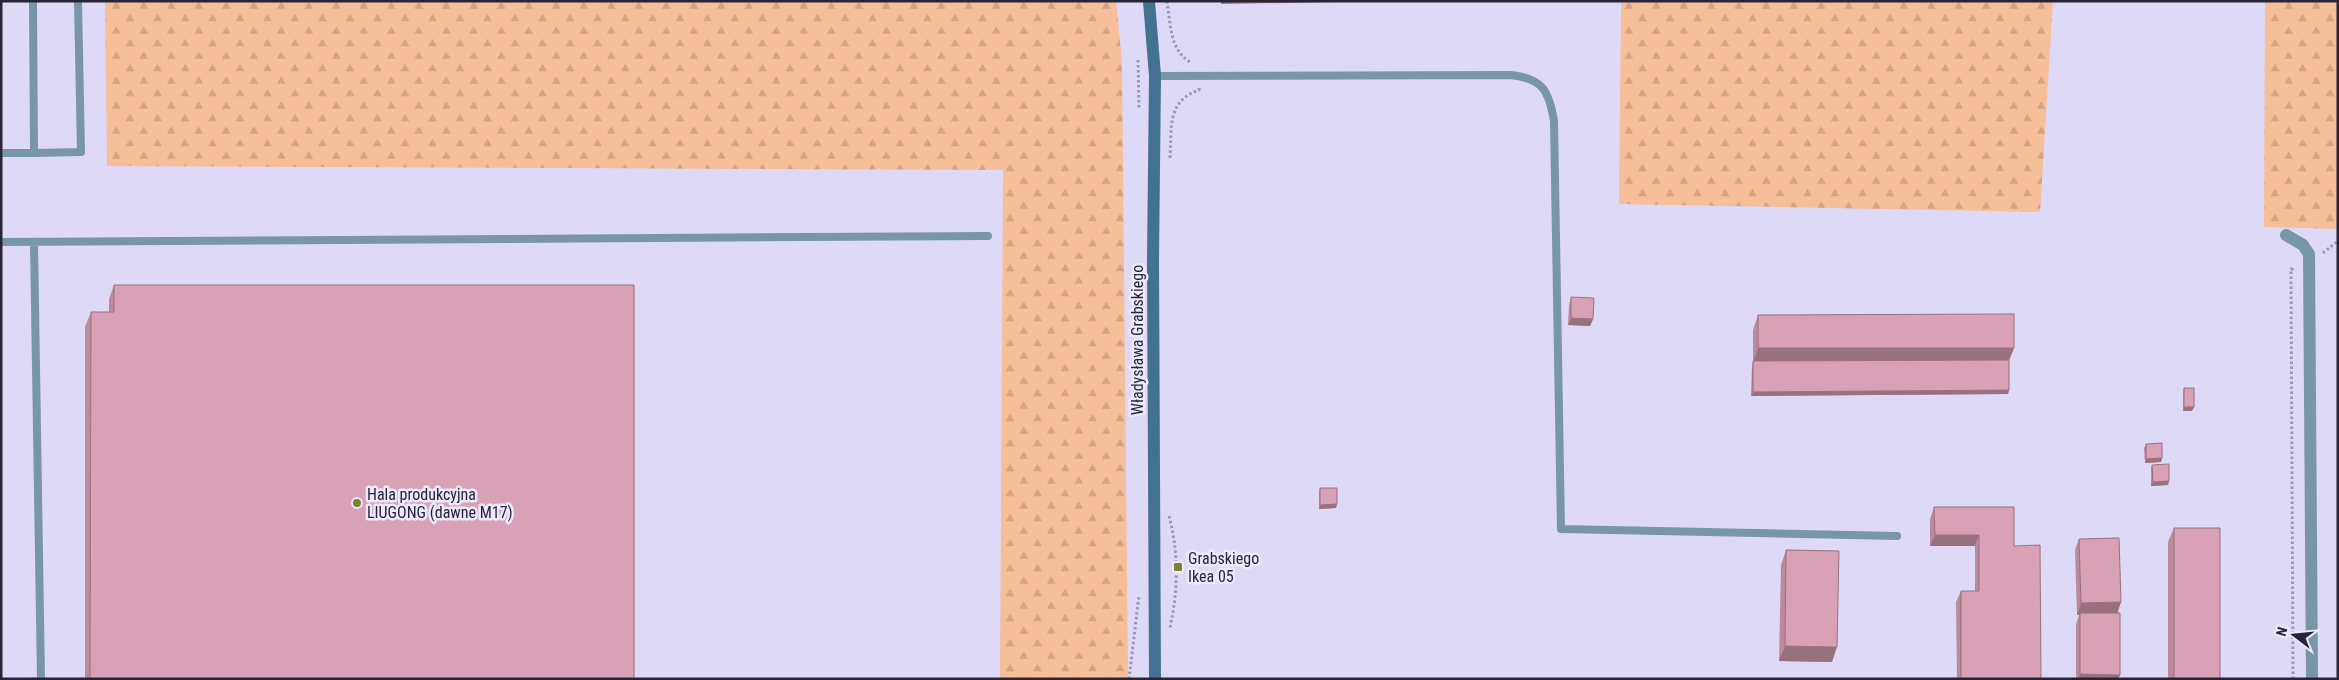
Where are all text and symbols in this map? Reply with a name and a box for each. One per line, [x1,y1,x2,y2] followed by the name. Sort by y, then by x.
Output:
[1128,265,1147,415] street label: Władysława Grabskiego
[367,485,513,522] place label: Hala produkcyjna LIUGONG (dawne M17)
[351,497,363,509] marker: Hala produkcyjna LIUGONG (dawne M17)
[1188,549,1259,586] place label: Grabskiego Ikea 05
[1172,561,1184,573] marker: Grabskiego Ikea 05
[2269,610,2319,660] north arrow
[2273,625,2290,638] text: N

